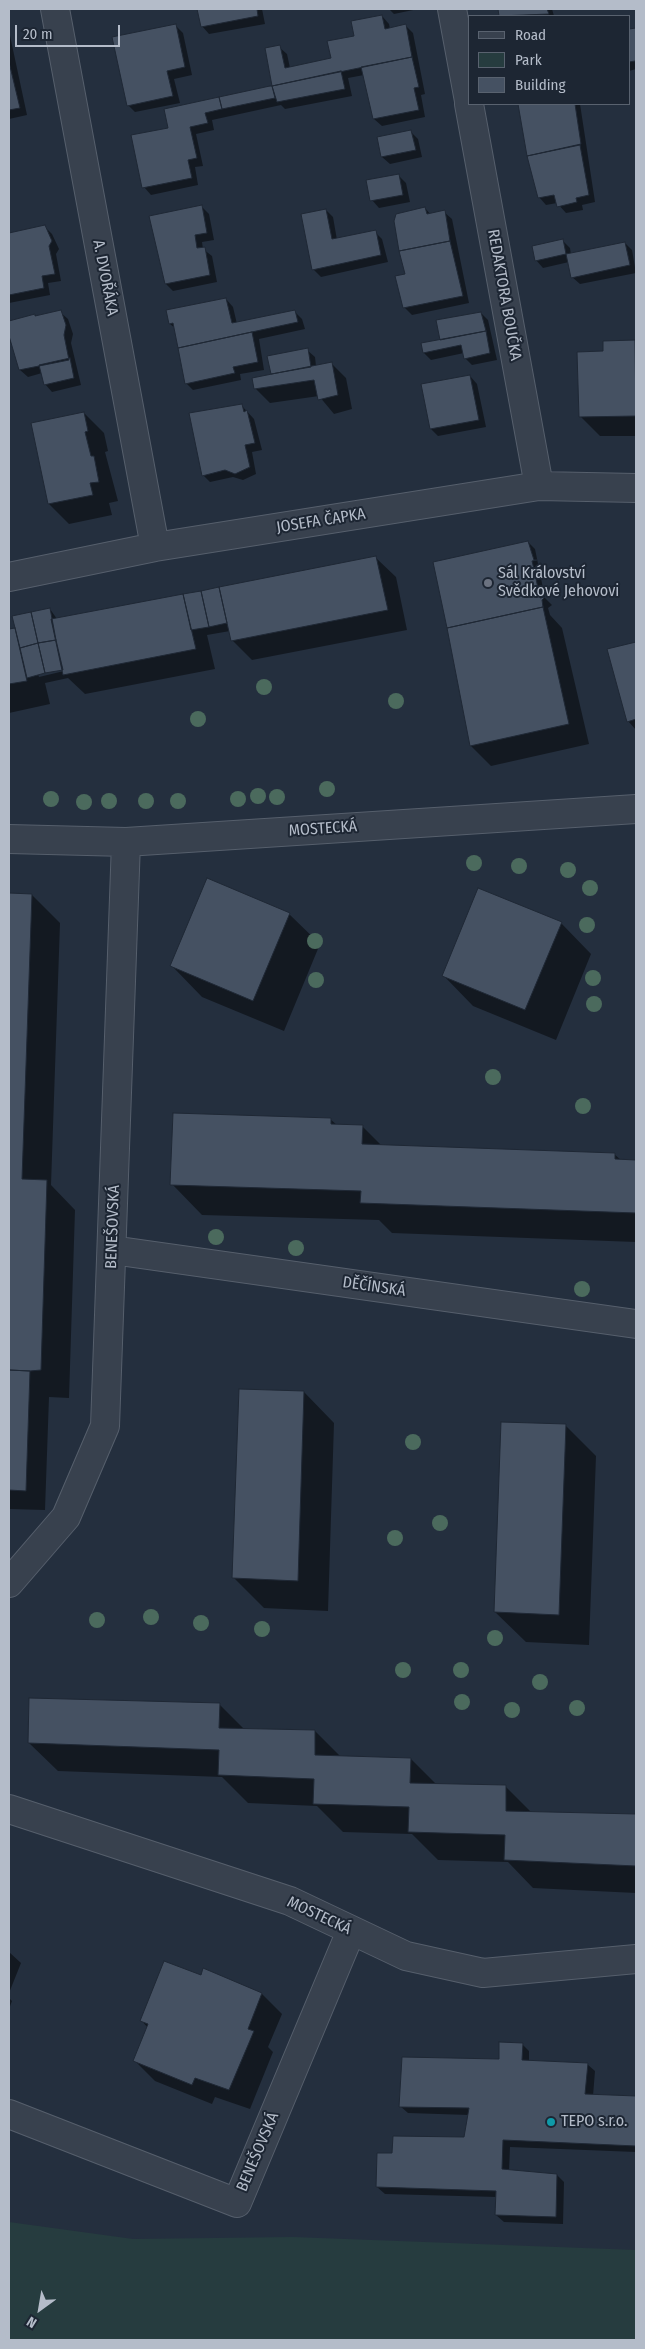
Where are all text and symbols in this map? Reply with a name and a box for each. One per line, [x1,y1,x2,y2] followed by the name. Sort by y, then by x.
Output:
[18,15,122,47] scale bar
[468,15,630,105] legend
[23,25,53,43] text: 20 m
[515,26,546,44] text: Road
[515,51,542,69] text: Park
[515,76,566,94] text: Building
[483,228,525,362] street label: REDAKTORA BOUČKA
[88,238,122,318] street label: A. DVOŘÁKA
[275,504,367,538] street label: JOSEFA ČAPKA
[498,564,619,602] place label: Sál Království Svědkové Jehovovi
[482,577,494,589] marker: Sál Království Svědkové Jehovovi
[288,817,358,841] street label: MOSTECKÁ
[102,1185,124,1269] street label: BENEŠOVSKÁ
[341,1273,407,1301] street label: DĚČÍNSKÁ
[284,1893,354,1939] street label: MOSTECKÁ
[233,2110,283,2194] street label: BENEŠOVSKÁ
[561,2112,627,2132] place label: TEPO s.r.o.
[545,2116,557,2128] marker: TEPO s.r.o.
[15,2284,65,2334] north arrow
[24,2313,40,2332] text: N

